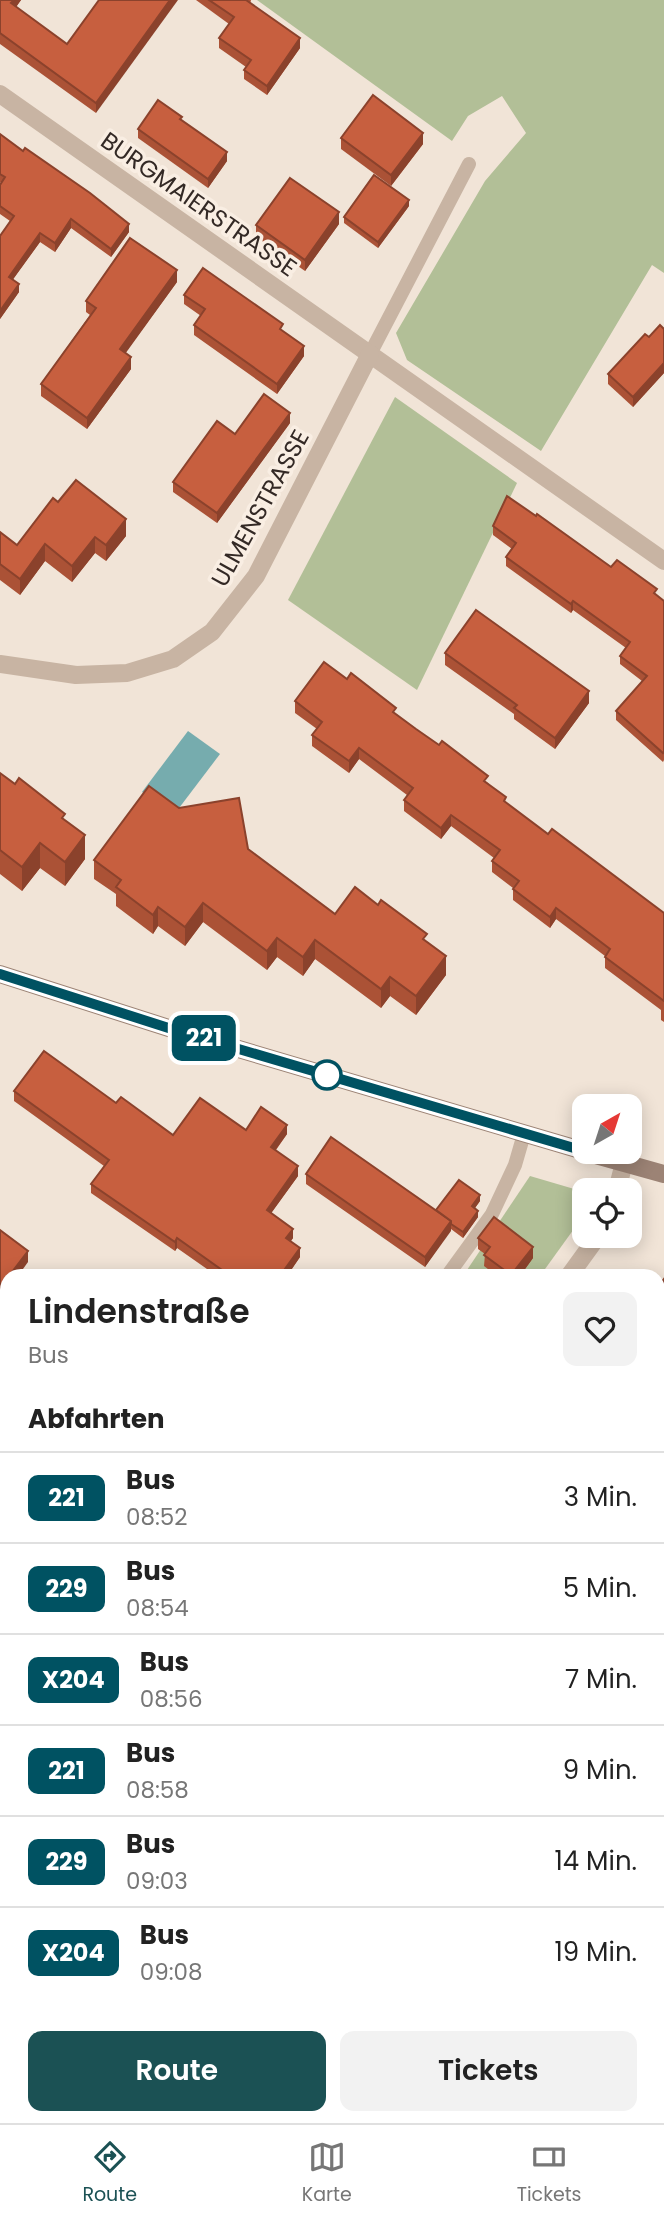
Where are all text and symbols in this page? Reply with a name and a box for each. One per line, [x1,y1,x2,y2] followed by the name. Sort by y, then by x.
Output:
[94,124,304,284] street label: BURGMAIERSTRASSE
[203,424,317,592] street label: ULMENSTRASSE
[164,1015,244,1061] line badge: 221
[186,1021,222,1054] text: 221
[312,1060,342,1090] unlabelled marker
[572,1094,642,1164] north arrow
[572,1094,642,1248] map controls
[572,1178,642,1248] button: locate
[28,1288,250,1335] text: Lindenstraße
[563,1292,637,1366] button: heart
[28,1339,69,1371] text: Bus
[28,1401,165,1437] text: Abfahrten
[126,1462,175,1498] text: Bus
[564,1479,637,1515] text: 3 Min.
[48,1481,85,1514] text: 221
[126,1501,188,1533] text: 08:52
[126,1553,175,1589] text: Bus
[563,1570,637,1606] text: 5 Min.
[45,1572,88,1605] text: 229
[126,1592,189,1624] text: 08:54
[140,1644,189,1680] text: Bus
[565,1661,637,1697] text: 7 Min.
[42,1663,105,1696] text: X204
[140,1683,203,1715] text: 08:56
[126,1735,175,1771] text: Bus
[563,1752,637,1788] text: 9 Min.
[48,1754,85,1787] text: 221
[126,1774,189,1806] text: 08:58
[126,1826,175,1862] text: Bus
[555,1843,637,1879] text: 14 Min.
[45,1845,88,1878] text: 229
[126,1865,188,1897] text: 09:03
[140,1917,189,1953] text: Bus
[554,1934,637,1970] text: 19 Min.
[42,1936,105,1969] text: X204
[140,1956,203,1988] text: 09:08
[28,2031,326,2111] button: Route
[340,2031,637,2111] button: Tickets
[82,2138,137,2209] tab: Route
[302,2138,352,2209] tab: Karte
[517,2138,582,2209] tab: Tickets

